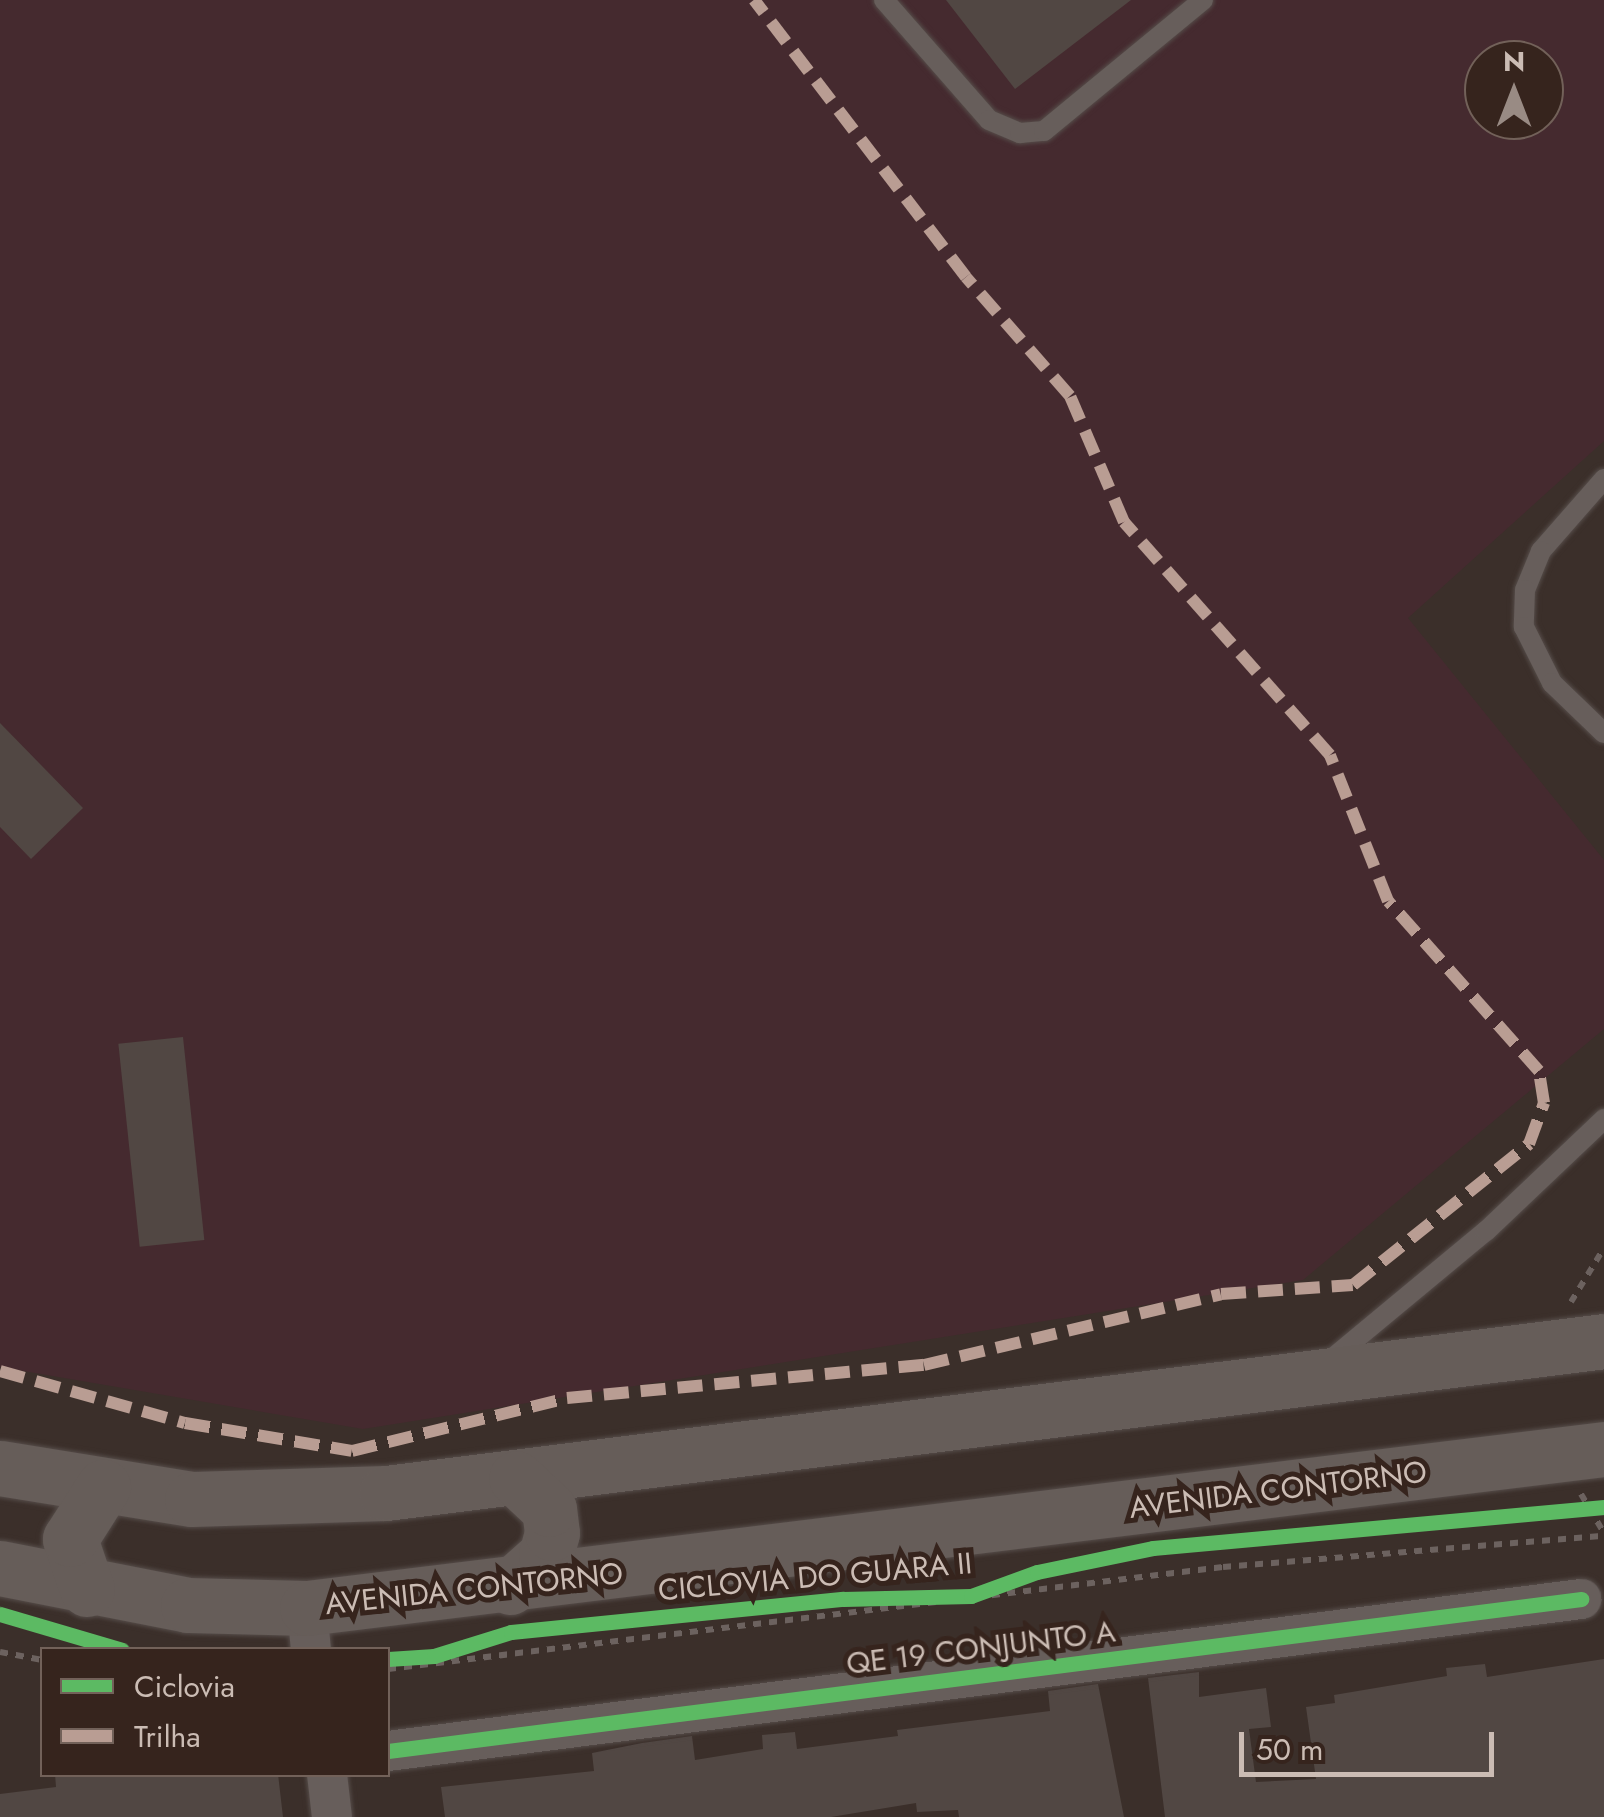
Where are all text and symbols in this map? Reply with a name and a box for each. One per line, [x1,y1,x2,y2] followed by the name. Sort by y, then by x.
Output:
[1464,40,1564,140] north arrow
[1503,41,1525,82] text: N
[1127,1454,1429,1526] street label: AVENIDA CONTORNO
[657,1545,973,1609] street label: CICLOVIA DO GUARA II
[323,1555,625,1623] street label: AVENIDA CONTORNO
[844,1614,1118,1682] street label: QE 19 CONJUNTO A
[40,1647,390,1777] legend
[134,1665,235,1708] text: Ciclovia
[1244,1712,1499,1774] scale bar
[134,1715,201,1758] text: Trilha
[1256,1728,1323,1771] text: 50 m

